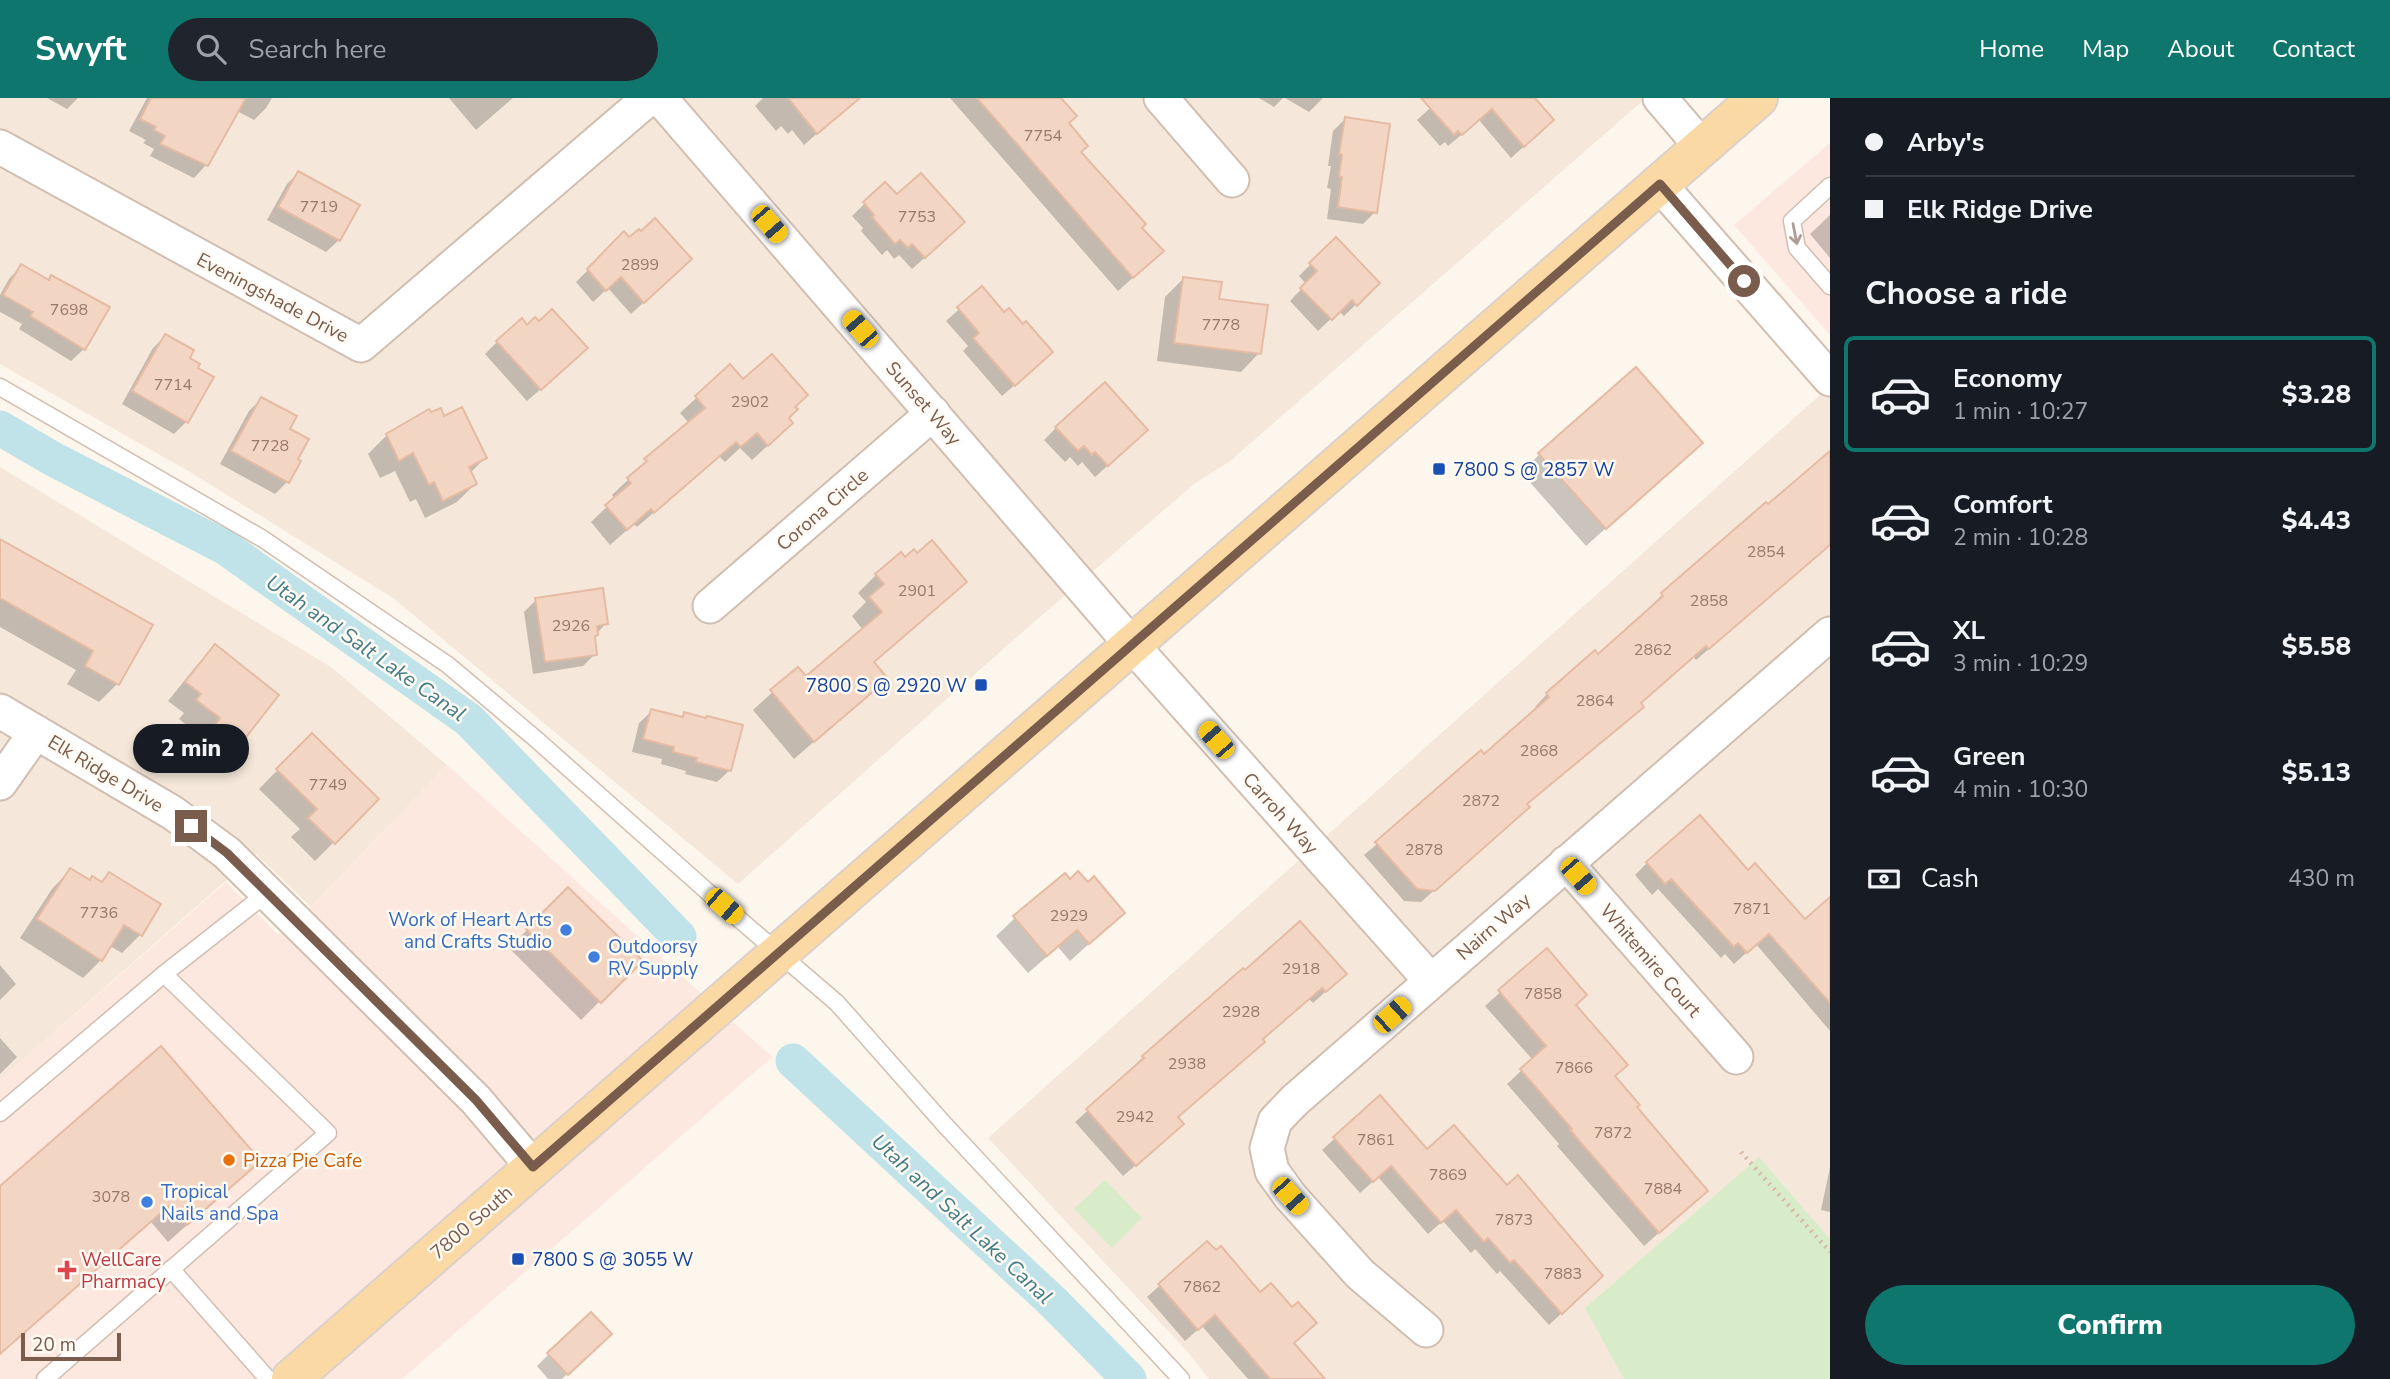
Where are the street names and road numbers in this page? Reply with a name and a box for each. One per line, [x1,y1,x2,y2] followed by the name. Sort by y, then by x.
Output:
[192,247,353,349] street label: Eveningshade Drive
[879,356,967,451] street label: Sunset Way
[771,463,874,557] street label: Corona Circle
[43,729,168,819] street label: Elk Ridge Drive
[1237,767,1324,860] street label: Carroh Way
[1451,887,1537,966] street label: Nairn Way
[1594,898,1707,1023] street label: Whitemire Court
[425,1180,518,1266] street label: 7800 South

